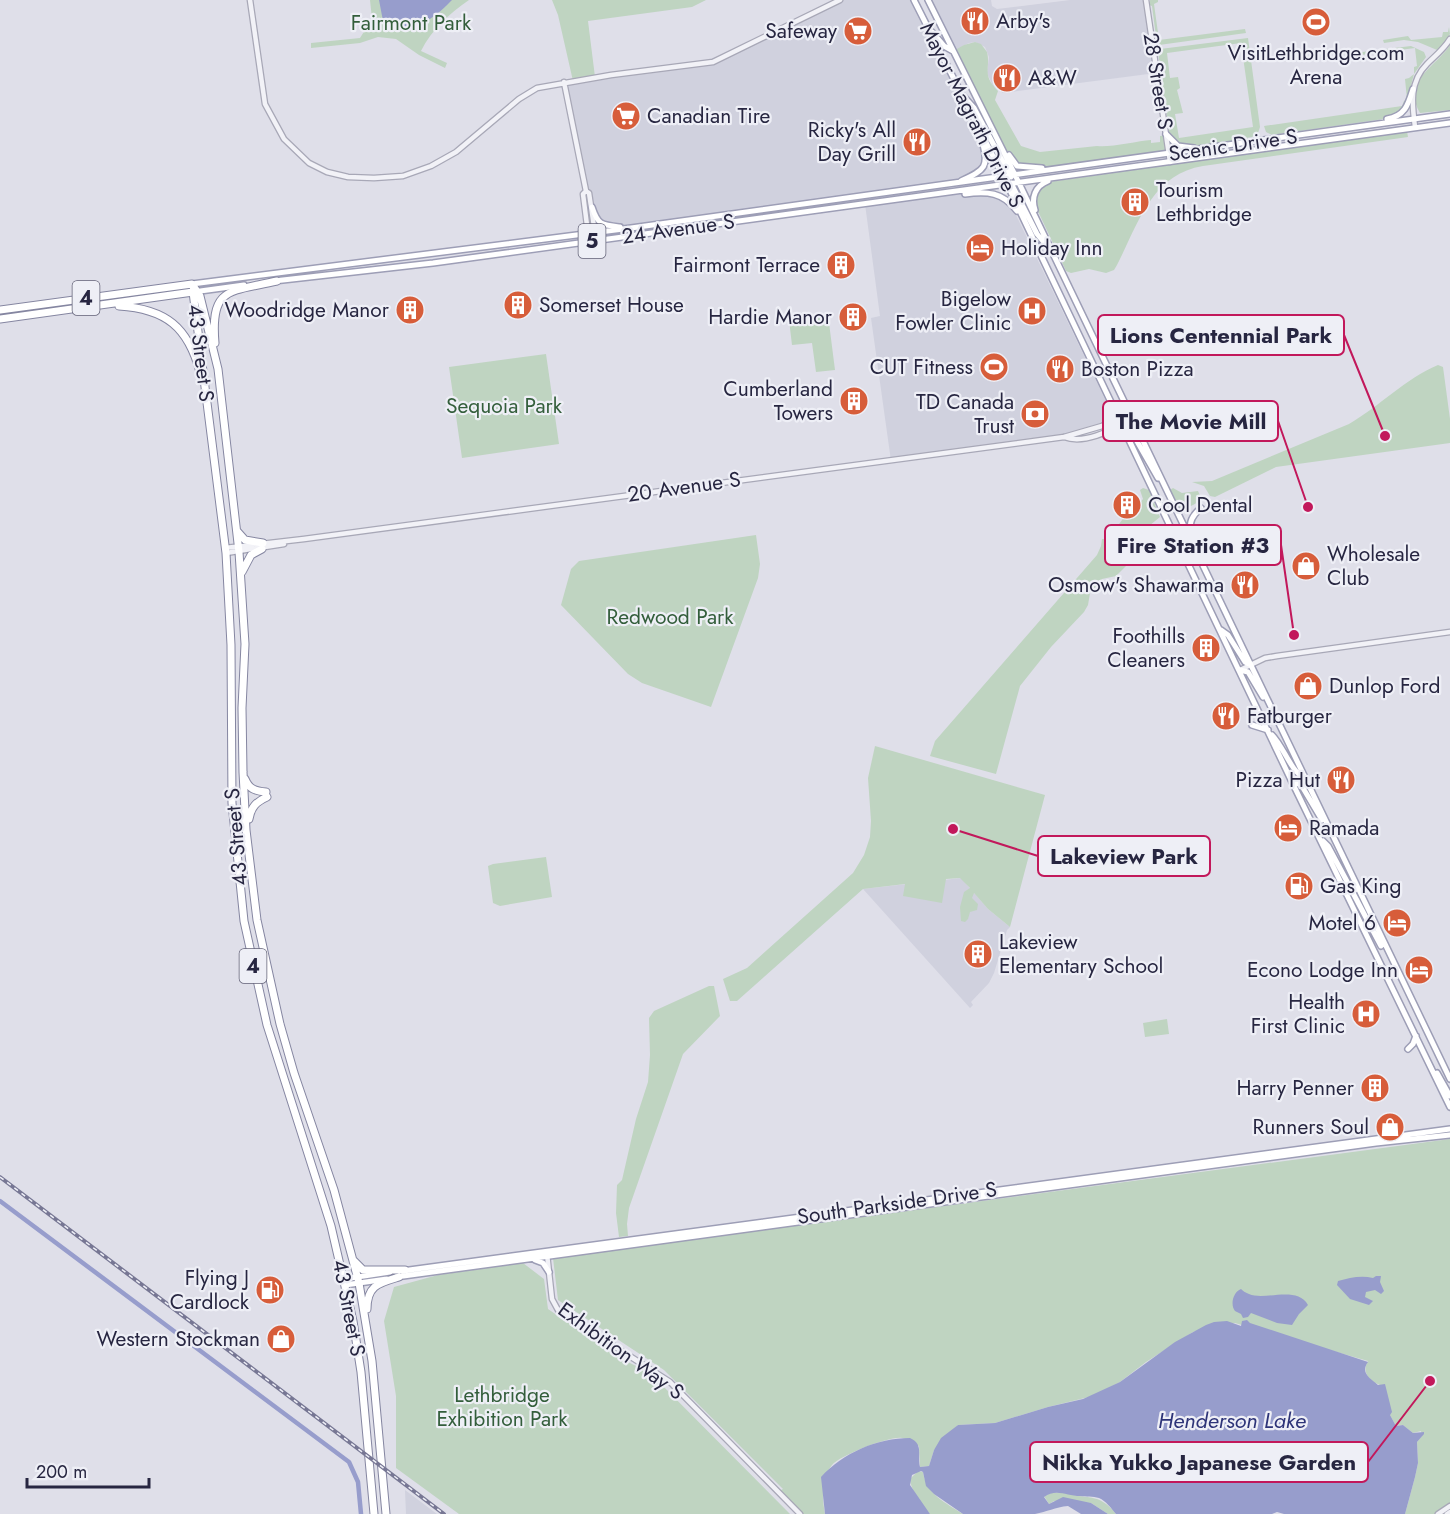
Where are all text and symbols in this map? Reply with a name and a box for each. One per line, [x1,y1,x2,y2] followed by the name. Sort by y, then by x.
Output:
[959,5,991,37] restaurant icon: Arby's
[996,6,1050,36] place label: Arby's
[1300,6,1332,38] sports icon: VisitLethbridge.com Arena
[351,8,472,38] park label: Fairmont Park
[842,15,874,47] supermarket icon: Safeway
[765,16,838,46] place label: Safeway
[912,17,1032,213] street label: Mayor Magrath Drive S
[1136,30,1180,132] street label: 28 Street S
[1227,38,1405,92] place label: VisitLethbridge.com Arena
[991,62,1023,94] restaurant icon: A&W
[1028,63,1077,93] place label: A&W
[610,100,642,132] supermarket icon: Canadian Tire
[647,101,771,131] place label: Canadian Tire
[808,115,896,169] place label: Ricky's All Day Grill
[1167,121,1299,169] street label: Scenic Drive S
[901,126,933,158] restaurant icon: Ricky's All Day Grill
[1156,175,1252,229] place label: Tourism Lethbridge
[1119,186,1151,218] building icon: Tourism Lethbridge
[620,206,736,252] street label: 24 Avenue S
[578,224,606,258] road number: 5
[964,232,996,264] hotel icon: Holiday Inn
[1001,233,1102,263] place label: Holiday Inn
[825,249,857,281] building icon: Fairmont Terrace
[673,250,820,280] place label: Fairmont Terrace
[72,281,100,315] road number: 4
[895,284,1012,338] place label: Bigelow Fowler Clinic
[502,289,534,321] building icon: Somerset House
[539,290,684,320] place label: Somerset House
[394,294,426,326] building icon: Woodridge Manor
[224,295,390,325] place label: Woodridge Manor
[1016,295,1048,327] hospital icon: Bigelow Fowler Clinic
[837,301,869,333] building icon: Hardie Manor
[708,302,833,332] place label: Hardie Manor
[180,303,222,403] street label: 43 Street S
[1098,315,1344,355] callout: Lions Centennial Park
[1110,319,1333,351] text: Lions Centennial Park
[978,351,1010,383] sports icon: CUT Fitness
[870,352,973,382] place label: CUT Fitness
[1044,353,1076,385] restaurant icon: Boston Pizza
[1081,354,1194,384] place label: Boston Pizza
[723,374,833,428] place label: Cumberland Towers
[838,385,870,417] building icon: Cumberland Towers
[916,387,1014,441] place label: TD Canada Trust
[446,391,563,421] park label: Sequoia Park
[1019,398,1051,430] bank icon: TD Canada Trust
[1103,401,1278,441] callout: The Movie Mill
[1116,405,1266,437] text: The Movie Mill
[625,464,743,510] street label: 20 Avenue S
[1111,489,1143,521] building icon: Cool Dental
[1148,490,1253,520] place label: Cool Dental
[1105,525,1281,565] callout: Fire Station #3
[1117,529,1269,561] text: Fire Station #3
[1327,539,1420,593] place label: Wholesale Club
[1290,550,1322,582] shop icon: Wholesale Club
[1229,569,1261,601] restaurant icon: Osmow's Shawarma
[1048,570,1224,600] place label: Osmow's Shawarma
[606,602,734,632] park label: Redwood Park
[1107,621,1185,675] place label: Foothills Cleaners
[1190,632,1222,664] building icon: Foothills Cleaners
[1292,670,1324,702] shop icon: Dunlop Ford
[1329,671,1440,701] place label: Dunlop Ford
[1210,700,1242,732] restaurant icon: Fatburger
[1247,701,1333,731] place label: Fatburger
[1325,764,1357,796] restaurant icon: Pizza Hut
[1236,765,1320,795] place label: Pizza Hut
[217,787,255,887] street label: 43 Street S
[1272,812,1304,844] hotel icon: Ramada
[1309,813,1379,843] place label: Ramada
[1038,836,1210,876] callout: Lakeview Park
[1050,840,1198,872] text: Lakeview Park
[1283,870,1315,902] fuel station icon: Gas King
[1320,871,1401,901] place label: Gas King
[1381,907,1413,939] hotel icon: Motel 6
[1308,908,1376,938] place label: Motel 6
[999,927,1163,981] place label: Lakeview Elementary School
[962,938,994,970] building icon: Lakeview Elementary School
[240,949,266,983] road number: 4
[1403,954,1435,986] hotel icon: Econo Lodge Inn
[1247,955,1398,985] place label: Econo Lodge Inn
[1251,987,1345,1041] place label: Health First Clinic
[1350,998,1382,1030] hospital icon: Health First Clinic
[1359,1072,1391,1104] building icon: Harry Penner
[1237,1073,1355,1103] place label: Harry Penner
[1374,1111,1406,1143] shop icon: Runners Soul
[1253,1112,1369,1142] place label: Runners Soul
[795,1174,999,1232] street label: South Parkside Drive S
[325,1257,373,1359] street label: 43 Street S
[170,1263,250,1317] place label: Flying J Cardlock
[254,1274,286,1306] fuel station icon: Flying J Cardlock
[552,1295,690,1407] street label: Exhibition Way S
[265,1323,297,1355] shop icon: Western Stockman
[96,1324,260,1354] place label: Western Stockman
[437,1380,568,1434] park label: Lethbridge Exhibition Park
[1158,1404,1306,1436] water label: Henderson Lake
[1030,1442,1368,1482] callout: Nikka Yukko Japanese Garden
[1042,1446,1356,1478] text: Nikka Yukko Japanese Garden
[27,1451,148,1489] scale bar
[36,1459,87,1485] text: 200 m

